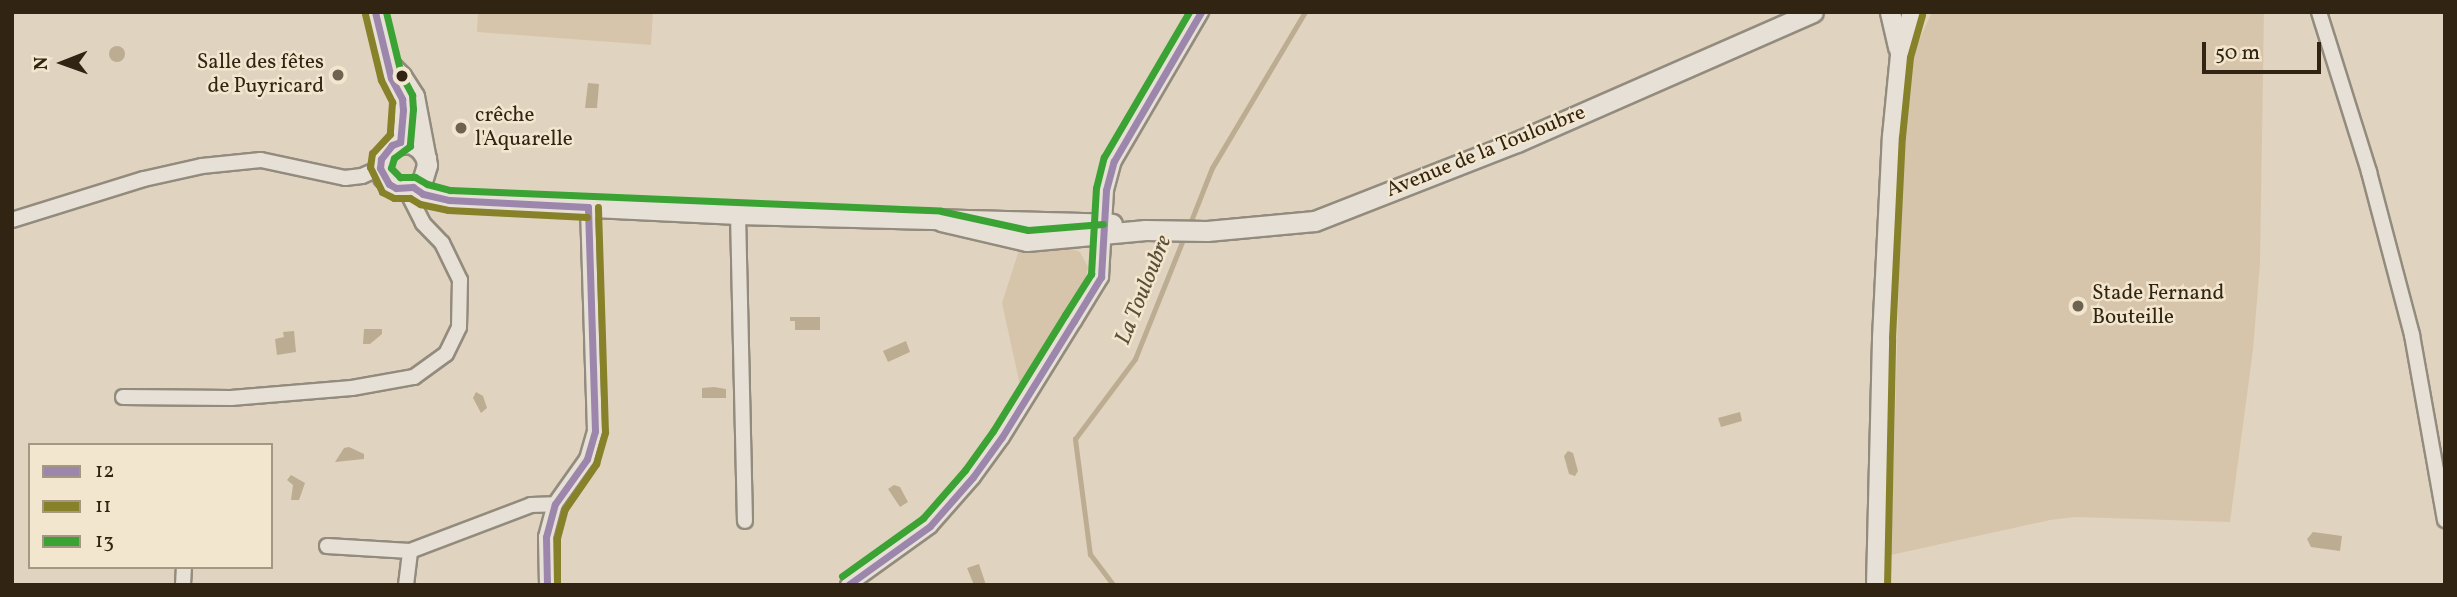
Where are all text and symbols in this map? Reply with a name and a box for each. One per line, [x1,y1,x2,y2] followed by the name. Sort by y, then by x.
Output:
[28,28,98,98] north arrow
[2205,28,2324,72] scale bar
[2215,39,2260,68] text: 50 m
[197,50,324,100] place label: Salle des fêtes de Puyricard
[29,56,55,70] text: N
[330,67,346,83] marker: Salle des fêtes de Puyricard
[395,69,409,83] unlabelled marker
[1382,100,1590,204] street label: Avenue de la Touloubre
[475,103,573,153] place label: crêche l'Aquarelle
[453,120,469,136] marker: crêche l'Aquarelle
[1110,231,1178,349] water label: La Touloubre
[2092,281,2224,331] place label: Stade Fernand Bouteille
[2070,298,2086,314] marker: Stade Fernand Bouteille
[28,443,273,569] legend
[95,457,114,486] text: 12
[95,492,111,521] text: 11
[95,527,114,556] text: 13

